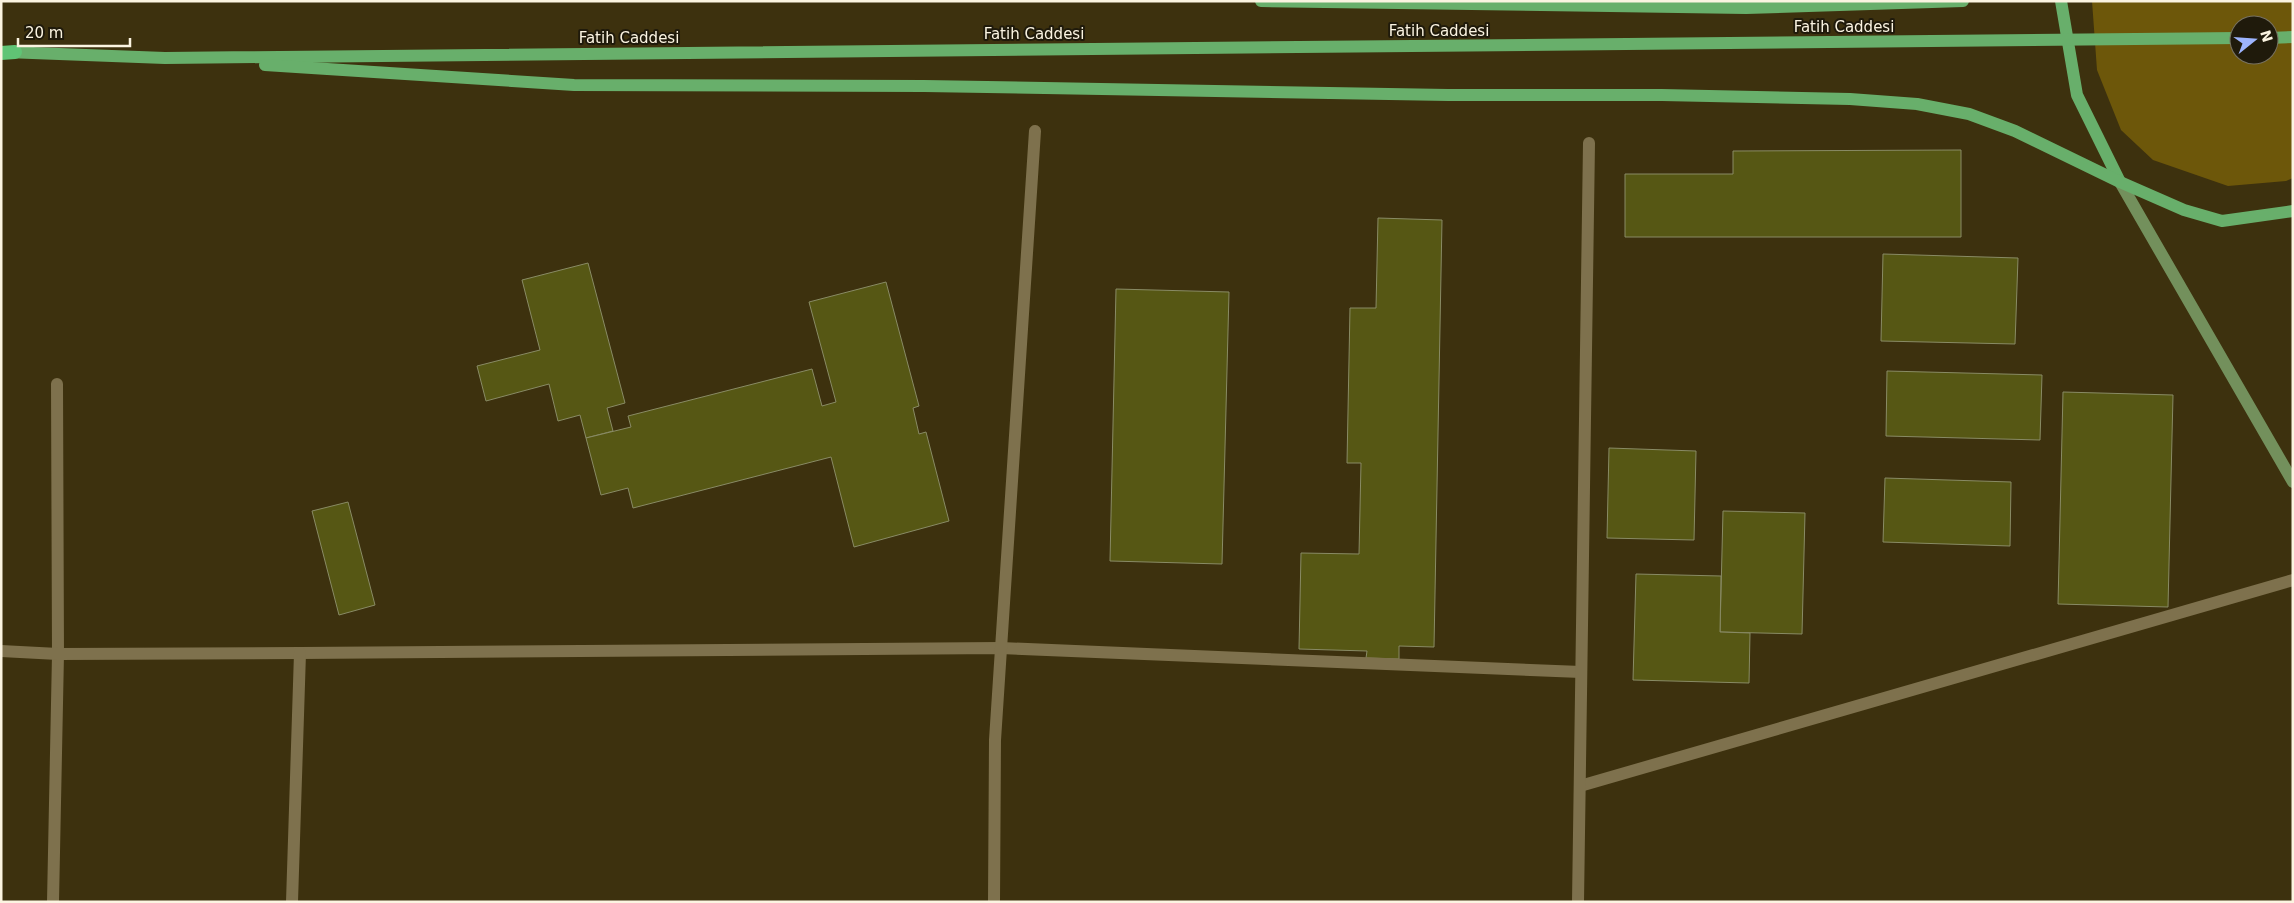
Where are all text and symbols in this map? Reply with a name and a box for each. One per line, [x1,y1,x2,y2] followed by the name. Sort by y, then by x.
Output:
[18,15,130,47] scale bar
[2229,15,2279,65] north arrow
[1794,18,1894,36] street label: Fatih Caddesi
[1389,22,1489,40] street label: Fatih Caddesi
[25,24,63,42] text: 20 m
[984,25,1084,43] street label: Fatih Caddesi
[2257,28,2276,44] text: N
[579,29,679,47] street label: Fatih Caddesi

